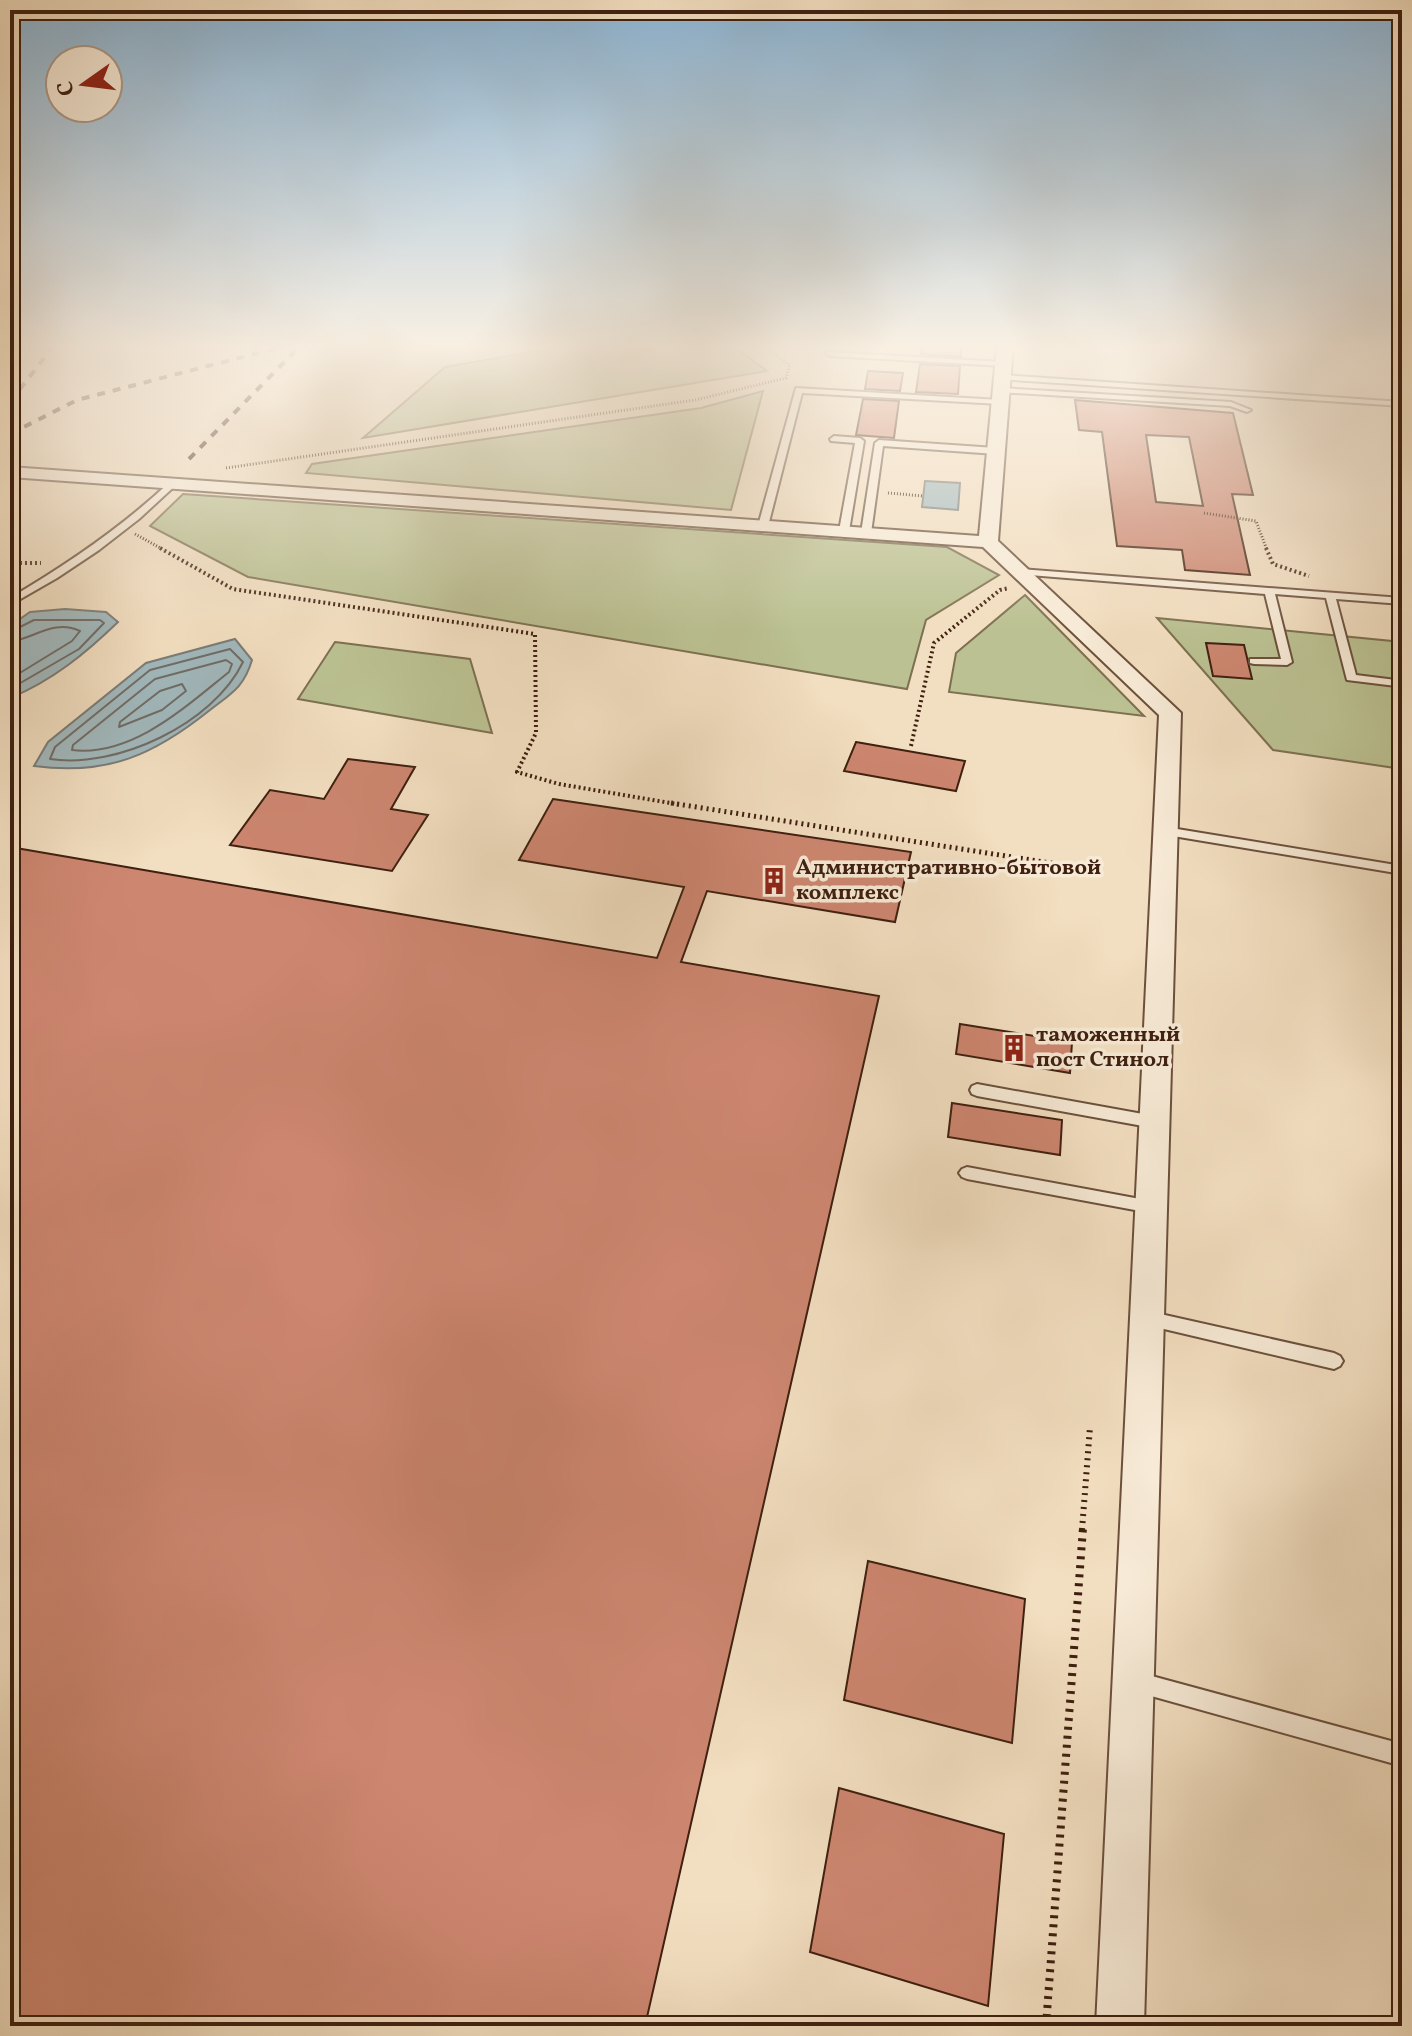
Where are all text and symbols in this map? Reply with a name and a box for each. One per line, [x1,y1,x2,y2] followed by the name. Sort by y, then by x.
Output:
[44,44,124,124] north arrow
[50,78,84,99] text: С
[796,853,1101,909] place label: Административно-бытовой комплекс
[759,866,789,896] building icon: Административно-бытовой комплекс
[1036,1020,1180,1076] place label: таможенный пост Стинол
[999,1033,1029,1063] building icon: таможенный пост Стинол

